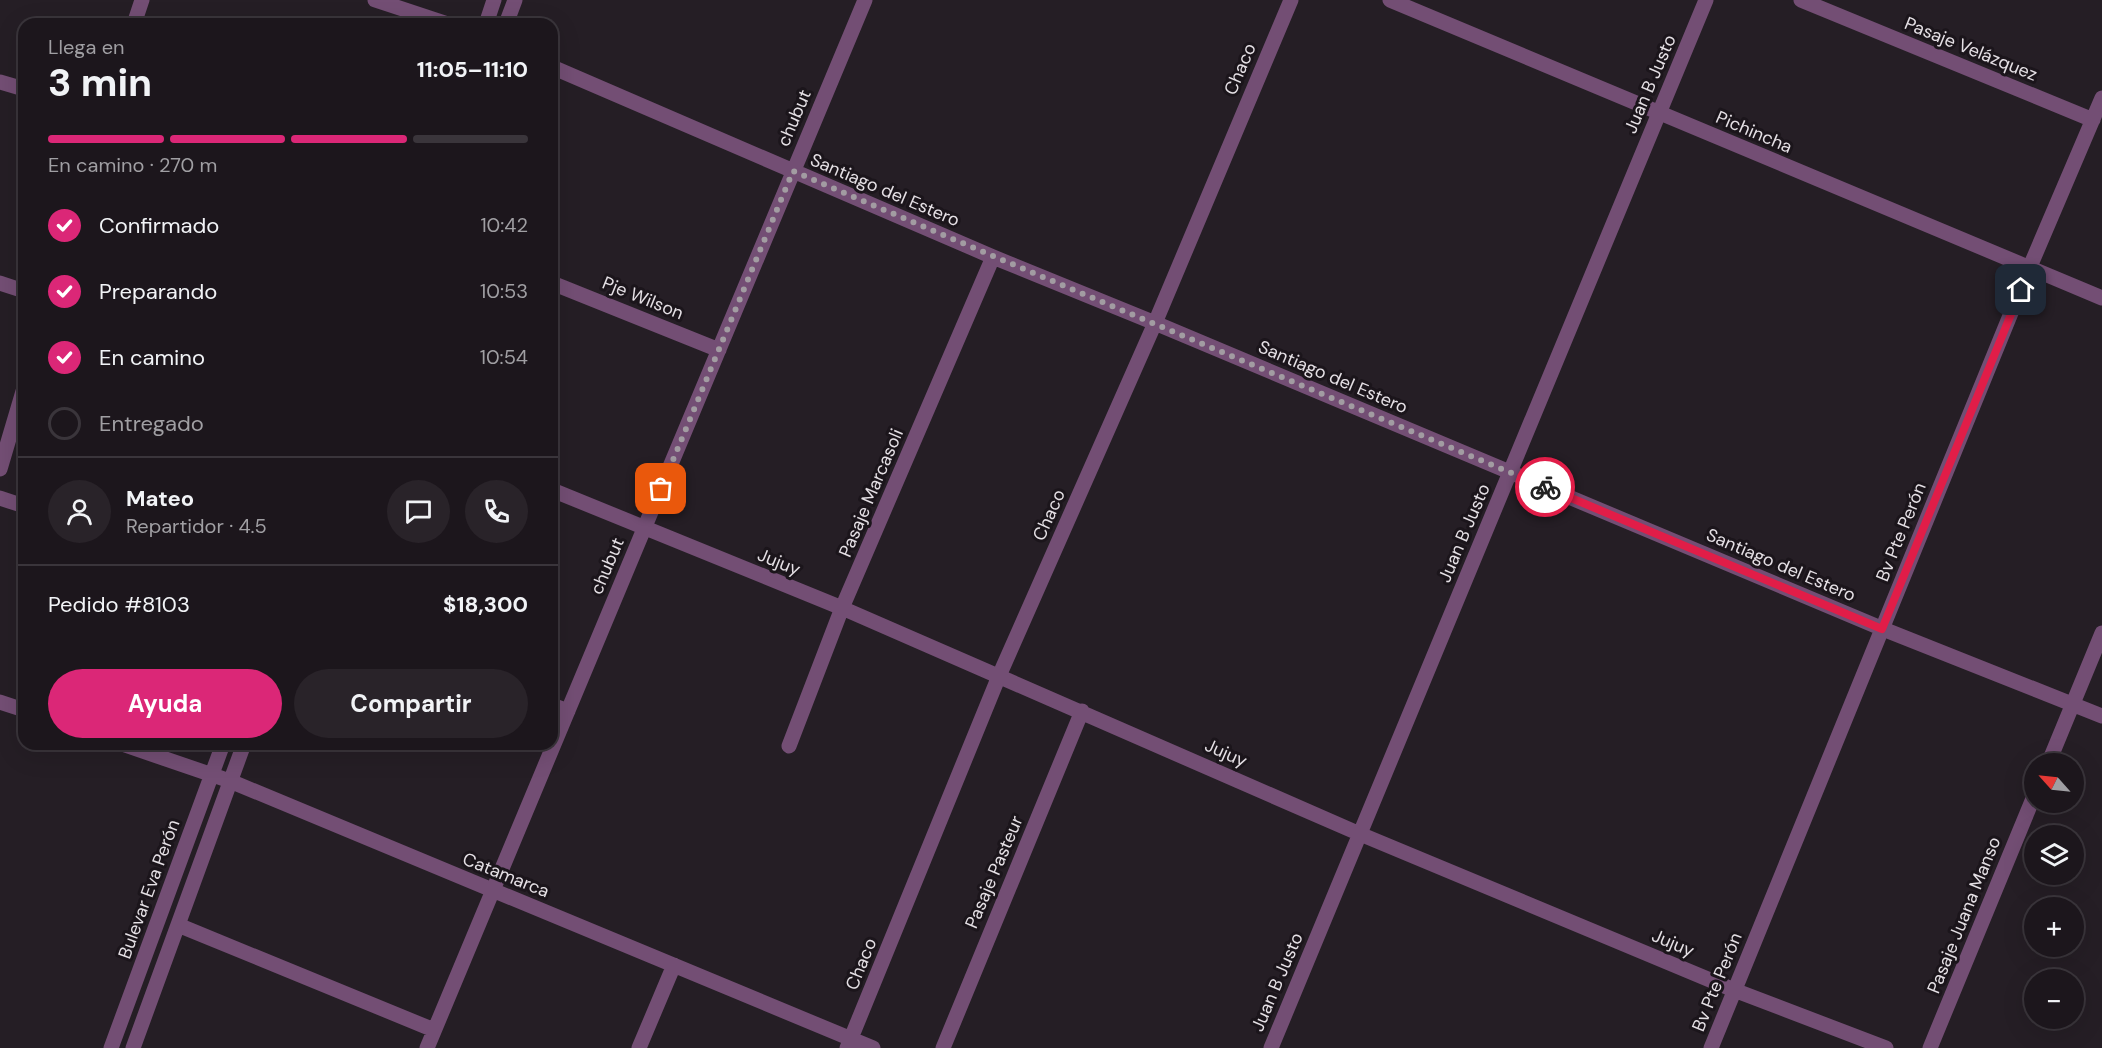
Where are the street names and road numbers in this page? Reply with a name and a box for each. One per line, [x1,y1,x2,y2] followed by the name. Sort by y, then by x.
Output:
[1901,11,2041,87] street label: Pasaje Velázquez
[1618,31,1682,137] street label: Juan B Justo
[1218,39,1262,99] street label: Chaco
[771,86,817,150] street label: chubut
[1712,105,1796,159] street label: Pichincha
[807,148,963,232] street label: Santiago del Estero
[599,271,687,325] street label: Pje Wilson
[1255,335,1411,419] street label: Santiago del Estero
[833,425,909,561] street label: Pasaje Marcasoli
[1870,479,1932,585] street label: Bv Pte Perón
[1432,480,1496,586] street label: Juan B Justo
[1027,485,1071,545] street label: Chaco
[1703,523,1859,607] street label: Santiago del Estero
[584,534,630,598] street label: chubut
[754,543,804,581] street label: Jujuy
[1201,733,1251,773] street label: Jujuy
[959,812,1029,932] street label: Pasaje Pasteur
[113,816,185,962] street label: Bulevar Eva Perón
[1922,833,2006,997] street label: Pasaje Juana Manso
[459,847,553,903] street label: Catamarca
[1648,923,1698,963] street label: Jujuy
[1245,929,1309,1035] street label: Juan B Justo
[1686,929,1748,1035] street label: Bv Pte Perón
[840,934,882,994] street label: Chaco

